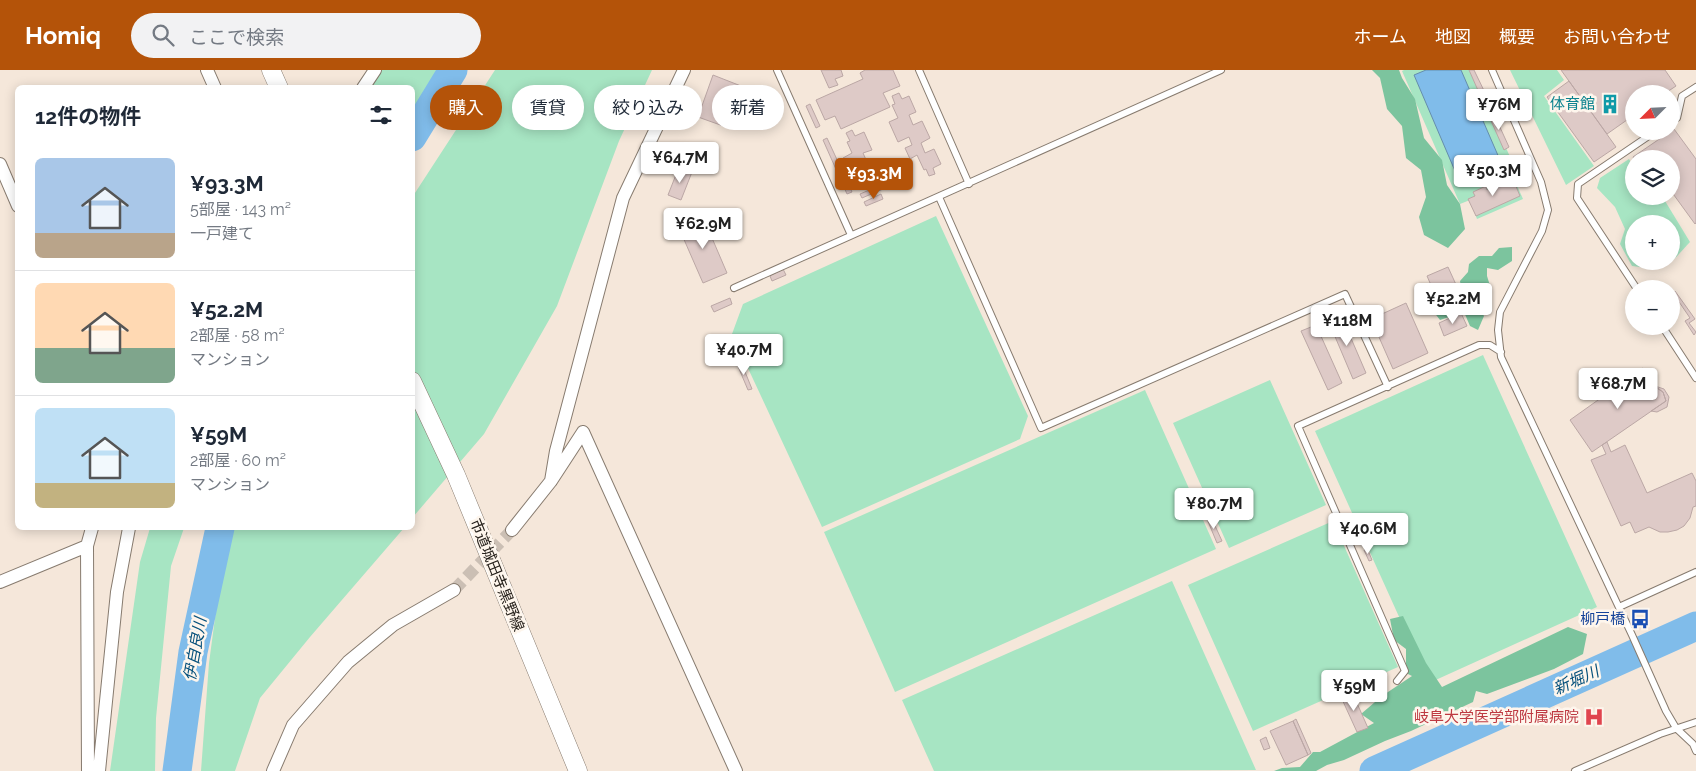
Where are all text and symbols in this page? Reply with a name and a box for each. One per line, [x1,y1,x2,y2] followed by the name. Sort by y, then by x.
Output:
[131,13,481,58] search box
[25,21,101,50] text: Homiq
[149,21,177,49] icon: search
[189,26,284,48] text: ここで検索
[1354,26,1407,47] text: ホーム
[1435,26,1471,47] text: 地図
[1499,26,1535,47] text: 概要
[1563,26,1671,47] text: お問い合わせ
[430,85,502,130] chip: 購入
[512,85,584,130] chip: 賃貸
[594,85,702,130] chip: 絞り込み
[712,85,784,130] chip: 新着
[1625,85,1680,140] north arrow
[1625,85,1680,335] map controls
[1469,88,1529,131] pin: ¥76M
[1599,93,1621,115] building icon: 体育館
[1477,95,1521,114] text: ¥76M
[1550,95,1595,113] place label: 体育館
[367,101,395,129] icon: filters
[35,104,141,129] text: 12件の物件
[639,142,721,184] pin: ¥64.7M
[652,148,708,167] text: ¥64.7M
[1625,150,1680,205] button: layers
[1452,154,1534,197] pin: ¥50.3M
[833,158,915,200] pin: ¥93.3M
[1465,161,1521,180] text: ¥50.3M
[846,164,902,183] text: ¥93.3M
[190,171,264,196] text: ¥93.3M
[75,178,135,238] icon: home
[190,200,291,219] text: 5部屋 · 143 m²
[662,208,744,250] pin: ¥62.9M
[675,214,732,233] text: ¥62.9M
[1625,215,1680,270] button: +
[190,224,254,243] text: 一戸建て
[1625,280,1680,335] button: −
[1412,282,1494,325] pin: ¥52.2M
[1425,289,1481,308] text: ¥52.2M
[190,297,263,322] text: ¥52.2M
[75,303,135,363] icon: home
[1312,304,1382,347] pin: ¥118M
[1322,311,1372,330] text: ¥118M
[190,326,285,345] text: 2部屋 · 58 m²
[703,334,785,376] pin: ¥40.7M
[716,340,772,359] text: ¥40.7M
[190,350,270,369] text: マンション
[1577,368,1659,410] pin: ¥68.7M
[1590,374,1646,393] text: ¥68.7M
[190,422,247,447] text: ¥59M
[75,428,135,488] icon: home
[190,451,286,470] text: 2部屋 · 60 m²
[190,475,270,494] text: マンション
[1173,488,1255,530] pin: ¥80.7M
[1186,494,1242,513] text: ¥80.7M
[1327,512,1409,555] pin: ¥40.6M
[466,516,528,634] street label: 市道城田寺黒野線
[1339,519,1397,538] text: ¥40.6M
[1629,608,1651,630] bus stop icon: 柳戸橋
[1580,610,1625,628] place label: 柳戸橋
[180,614,210,682] water label: 伊自良川
[1550,661,1604,698] water label: 新堀川
[1324,670,1384,712] pin: ¥59M
[1332,676,1376,695] text: ¥59M
[1583,706,1605,728] hospital icon: 岐阜大学医学部附属病院
[1414,708,1579,726] place label: 岐阜大学医学部附属病院

